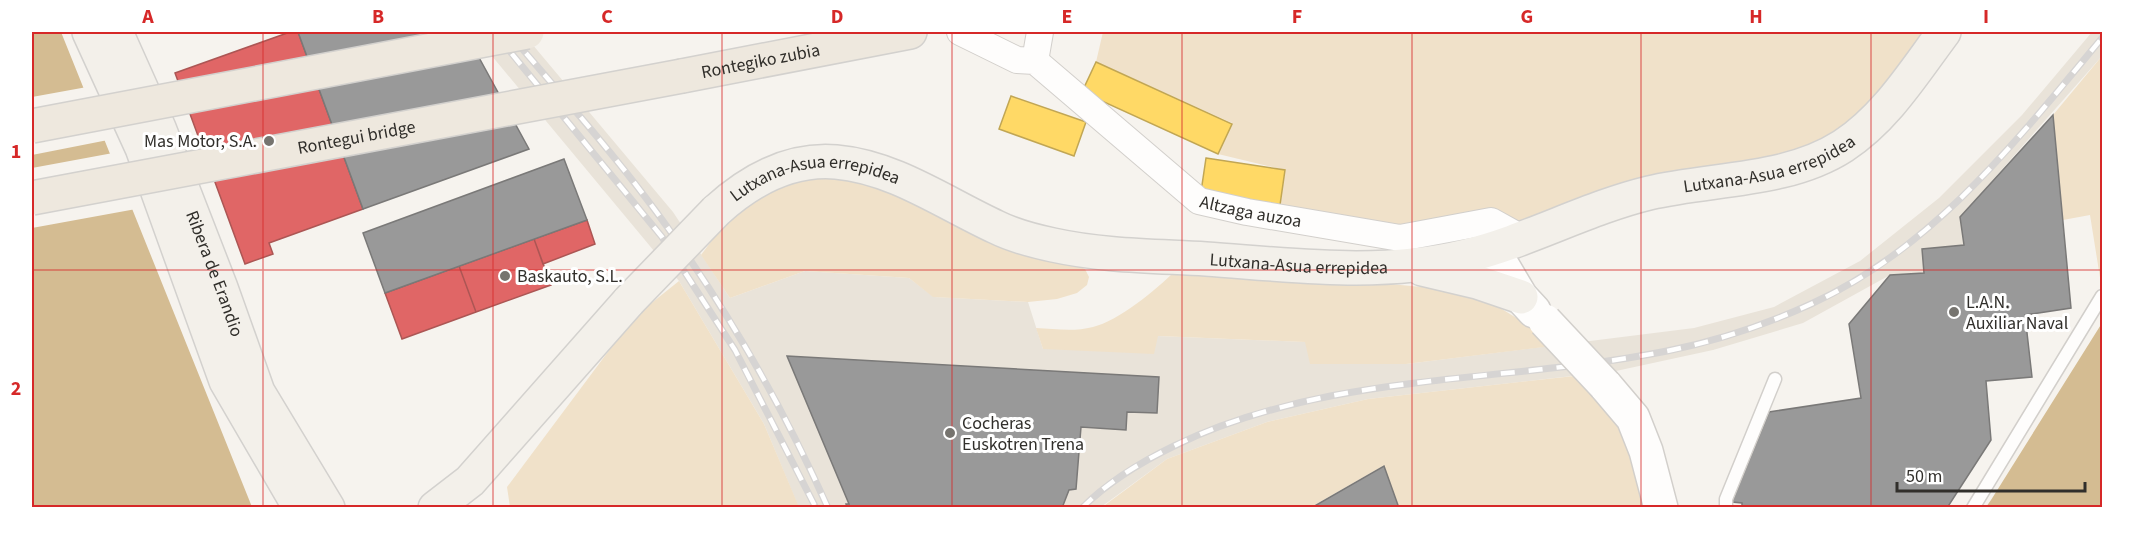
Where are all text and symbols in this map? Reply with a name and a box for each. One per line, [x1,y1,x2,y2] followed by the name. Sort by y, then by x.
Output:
[141,3,154,31] text: A
[372,3,384,31] text: B
[601,3,613,31] text: C
[831,3,843,31] text: D
[1062,3,1072,31] text: E
[1292,3,1302,31] text: F
[1521,3,1533,31] text: G
[1749,3,1763,31] text: H
[1983,3,1989,31] text: I
[699,38,822,85] street label: Rontegiko zubia
[295,114,418,161] street label: Rontegui bridge
[144,129,257,154] place label: Mas Motor, S.A.
[1682,129,1861,199] street label: Lutxana-Asua errepidea
[262,134,276,148] marker: Mas Motor, S.A.
[11,138,21,166] text: 1
[725,149,904,208] street label: Lutxana-Asua errepidea
[1197,190,1303,234] street label: Altzaga auzoa
[179,207,249,340] street label: Ribera de Erandio
[1209,247,1388,281] street label: Lutxana-Asua errepidea
[517,264,623,289] place label: Baskauto, S.L.
[498,269,512,283] marker: Baskauto, S.L.
[1966,290,2068,336] place label: L.A.N. Auxiliar Naval
[1947,305,1961,319] marker: L.A.N. Auxiliar Naval
[11,375,21,403] text: 2
[962,411,1084,457] place label: Cocheras Euskotren Trena
[943,426,957,440] marker: Cocheras Euskotren Trena
[1897,455,2084,493] scale bar
[1906,464,1942,489] text: 50 m

